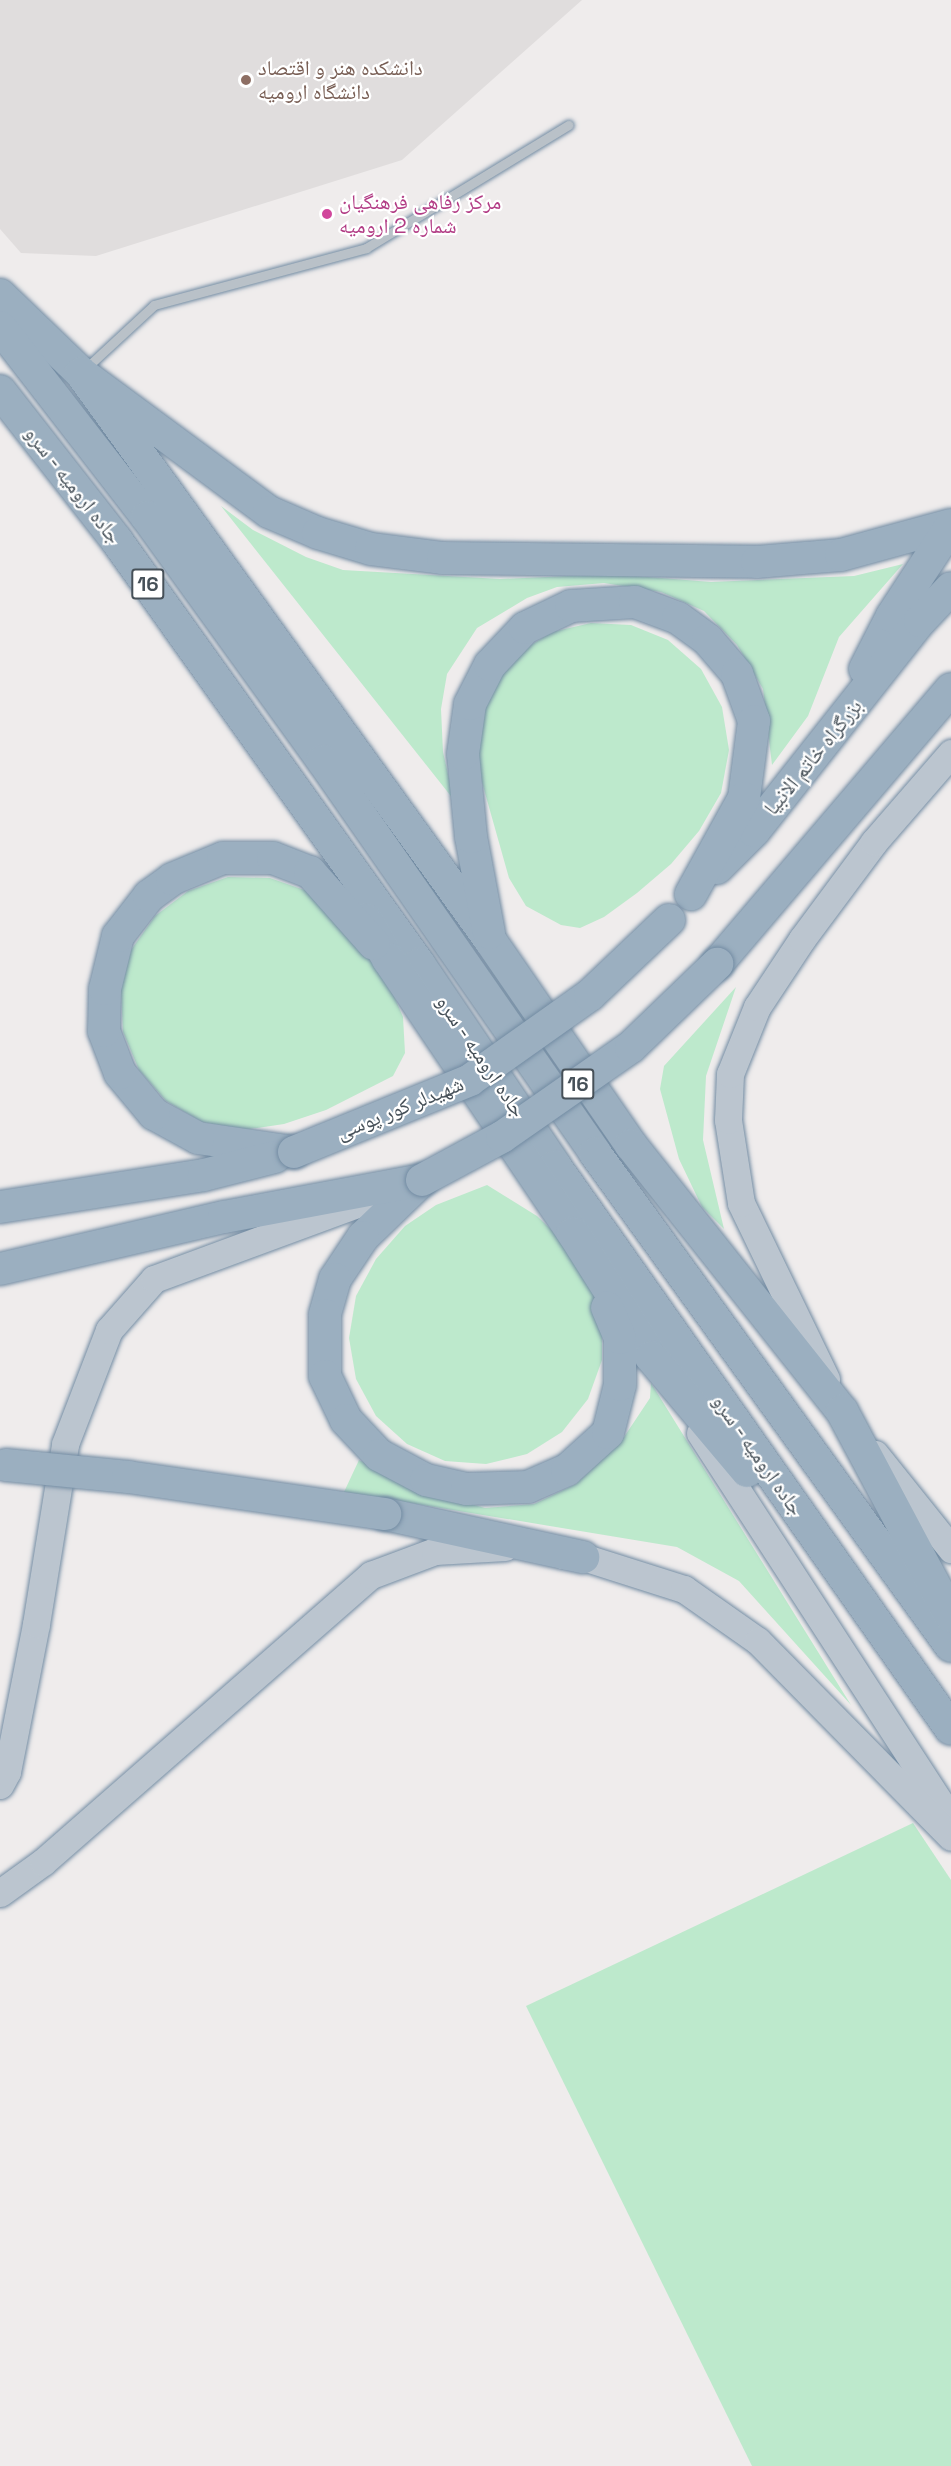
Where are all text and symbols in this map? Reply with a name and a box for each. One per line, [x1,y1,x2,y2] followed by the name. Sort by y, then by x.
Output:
[258,55,423,105] place label: دانشکده هنر و اقتصاد دانشگاه ارومیه
[239,73,253,87] marker: دانشکده هنر و اقتصاد دانشگاه ارومیه
[339,189,501,239] place label: مرکز رفاهی فرهنگیان شماره 2 ارومیه
[320,207,334,221] marker: مرکز رفاهی فرهنگیان شماره 2 ارومیه
[19,421,127,549] street label: جاده ارومیه - سرو
[130,567,166,601] road number: 16
[759,694,867,820] street label: بزرگراه خاتم الانبیا
[430,990,532,1122] street label: جاده ارومیه - سرو
[560,1067,596,1101] road number: 16
[333,1071,467,1145] street label: شهیدلر کور پوسی
[707,1389,809,1521] street label: جاده ارومیه - سرو

